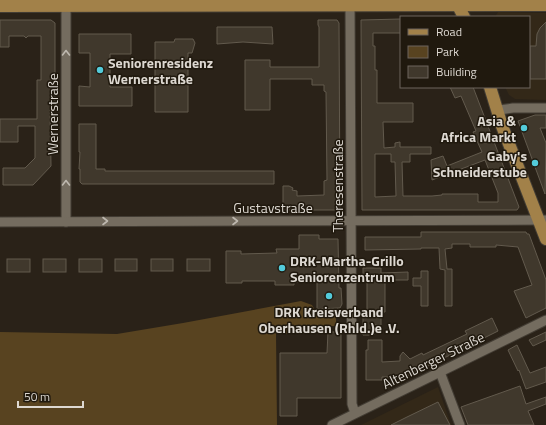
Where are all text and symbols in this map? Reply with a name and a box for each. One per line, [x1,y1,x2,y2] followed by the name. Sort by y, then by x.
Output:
[400,16,530,88] legend
[436,22,462,41] text: Road
[436,42,459,61] text: Park
[62,50,70,56] one-way arrow
[108,52,213,89] place label: Seniorenresidenz Wernerstraße
[436,62,477,81] text: Building
[95,65,105,75] marker: Seniorenresidenz Wernerstraße
[42,73,63,155] street label: Wernerstraße
[441,110,516,147] place label: Asia & Africa Markt
[519,123,529,133] marker: Asia & Africa Markt
[327,139,348,233] street label: Theresenstraße
[433,145,527,182] place label: Gaby's Schneiderstube
[530,158,540,168] marker: Gaby's Schneiderstube
[62,180,70,186] one-way arrow
[233,197,313,218] street label: Gustavstraße
[102,217,108,225] one-way arrow
[232,217,238,225] one-way arrow
[290,250,404,287] place label: DRK-Martha-Grillo Seniorenzentrum
[277,263,287,273] marker: DRK-Martha-Grillo Seniorenzentrum
[324,291,334,301] marker: DRK Kreisverband Oberhausen (Rhld.)e .V.
[258,301,400,338] place label: DRK Kreisverband Oberhausen (Rhld.)e .V.
[378,326,488,394] street label: Altenberger Straße
[18,383,83,409] scale bar
[24,387,50,406] text: 50 m

